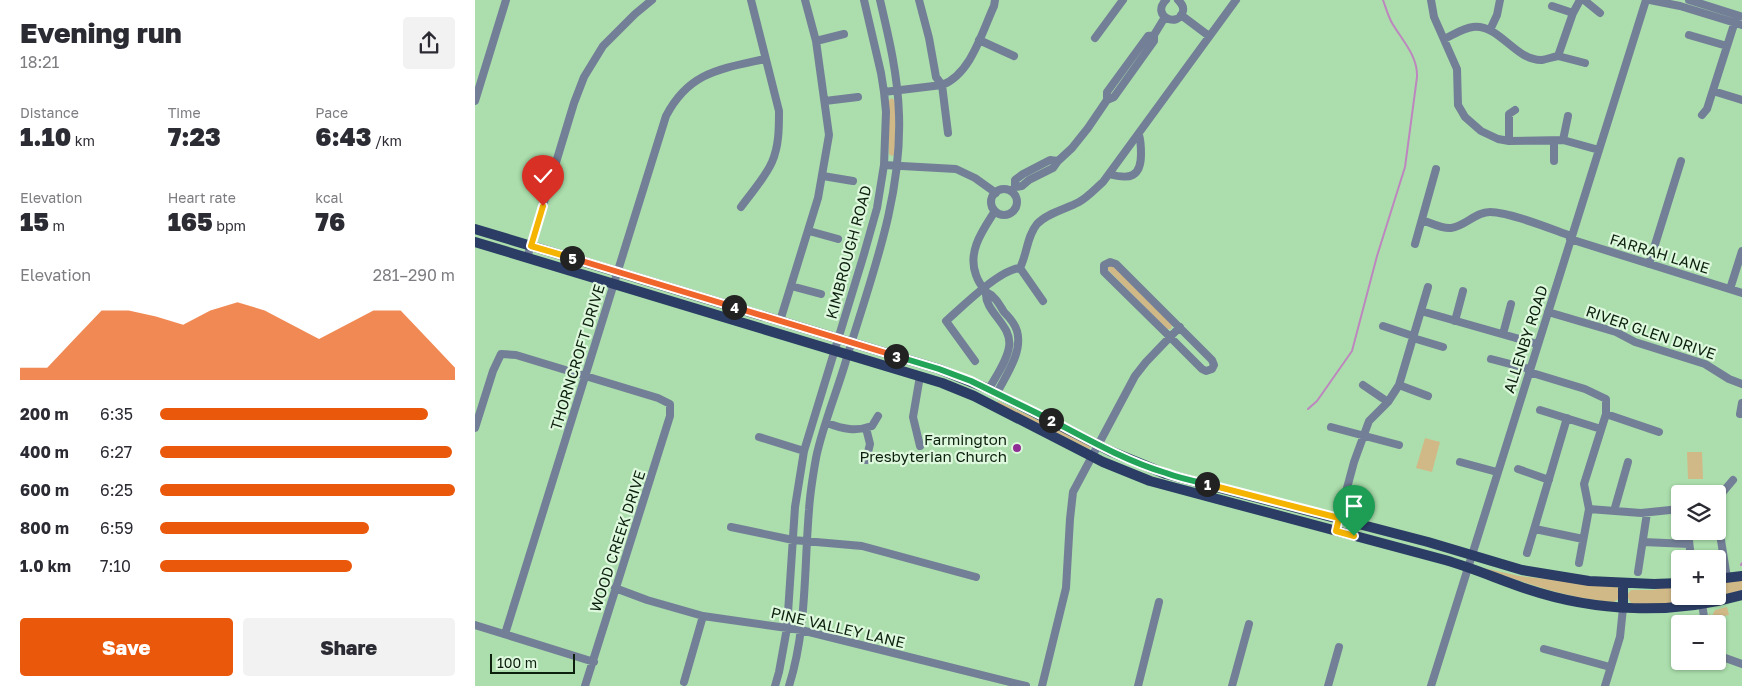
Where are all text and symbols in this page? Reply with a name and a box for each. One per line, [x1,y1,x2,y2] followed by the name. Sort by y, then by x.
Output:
[20,16,182,49] text: Evening run
[403,17,455,69] button: share
[20,52,59,72] text: 18:21
[20,104,79,121] text: Distance
[168,104,201,121] text: Time
[315,104,348,121] text: Pace
[20,121,71,152] text: 1.10
[168,121,221,152] text: 7:23
[315,121,371,152] text: 6:43
[71,132,95,149] text: km
[371,132,402,149] text: /km
[522,155,564,206] pin
[529,162,557,190] icon: check
[822,183,874,321] street label: KIMBROUGH ROAD
[20,189,82,206] text: Elevation
[168,189,236,206] text: Heart rate
[315,189,343,206] text: kcal
[20,206,49,237] text: 15
[168,206,213,237] text: 165
[315,206,345,237] text: 76
[49,217,65,234] text: m
[213,217,246,234] text: bpm
[1608,229,1712,277] street label: FARRAH LANE
[559,246,585,270] pin: 5
[568,250,577,267] text: 5
[20,265,91,285] text: Elevation
[373,265,455,285] text: 281–290 m
[546,282,608,432] street label: THORNCROFT DRIVE
[1499,283,1551,395] street label: ALLENBY ROAD
[721,294,747,320] pin: 4
[730,299,739,316] text: 4
[1584,301,1718,363] street label: RIVER GLEN DRIVE
[883,344,909,368] pin: 3
[892,348,901,365] text: 3
[20,404,69,424] text: 200 m
[100,404,133,424] text: 6:35
[1039,408,1063,432] pin: 2
[1047,412,1056,429] text: 2
[859,430,1007,465] place label: Farmington Presbyterian Church
[20,442,69,462] text: 400 m
[100,442,132,462] text: 6:27
[1011,442,1023,454] marker: Farmington Presbyterian Church
[586,468,648,614] street label: WOOD CREEK DRIVE
[1195,472,1219,496] pin: 1
[1204,476,1211,493] text: 1
[20,480,69,500] text: 600 m
[100,480,133,500] text: 6:25
[1333,485,1375,536] pin
[1671,485,1726,670] map controls
[1671,485,1726,540] button: layers
[1340,492,1368,520] icon: arrive
[20,518,69,538] text: 800 m
[100,518,133,538] text: 6:59
[1671,550,1726,605] button: +
[20,556,71,576] text: 1.0 km
[100,556,131,576] text: 7:10
[769,603,907,651] street label: PINE VALLEY LANE
[1671,615,1726,670] button: −
[20,618,233,676] button: Save
[243,618,455,676] button: Share
[490,651,575,674] scale bar
[497,654,537,671] text: 100 m

